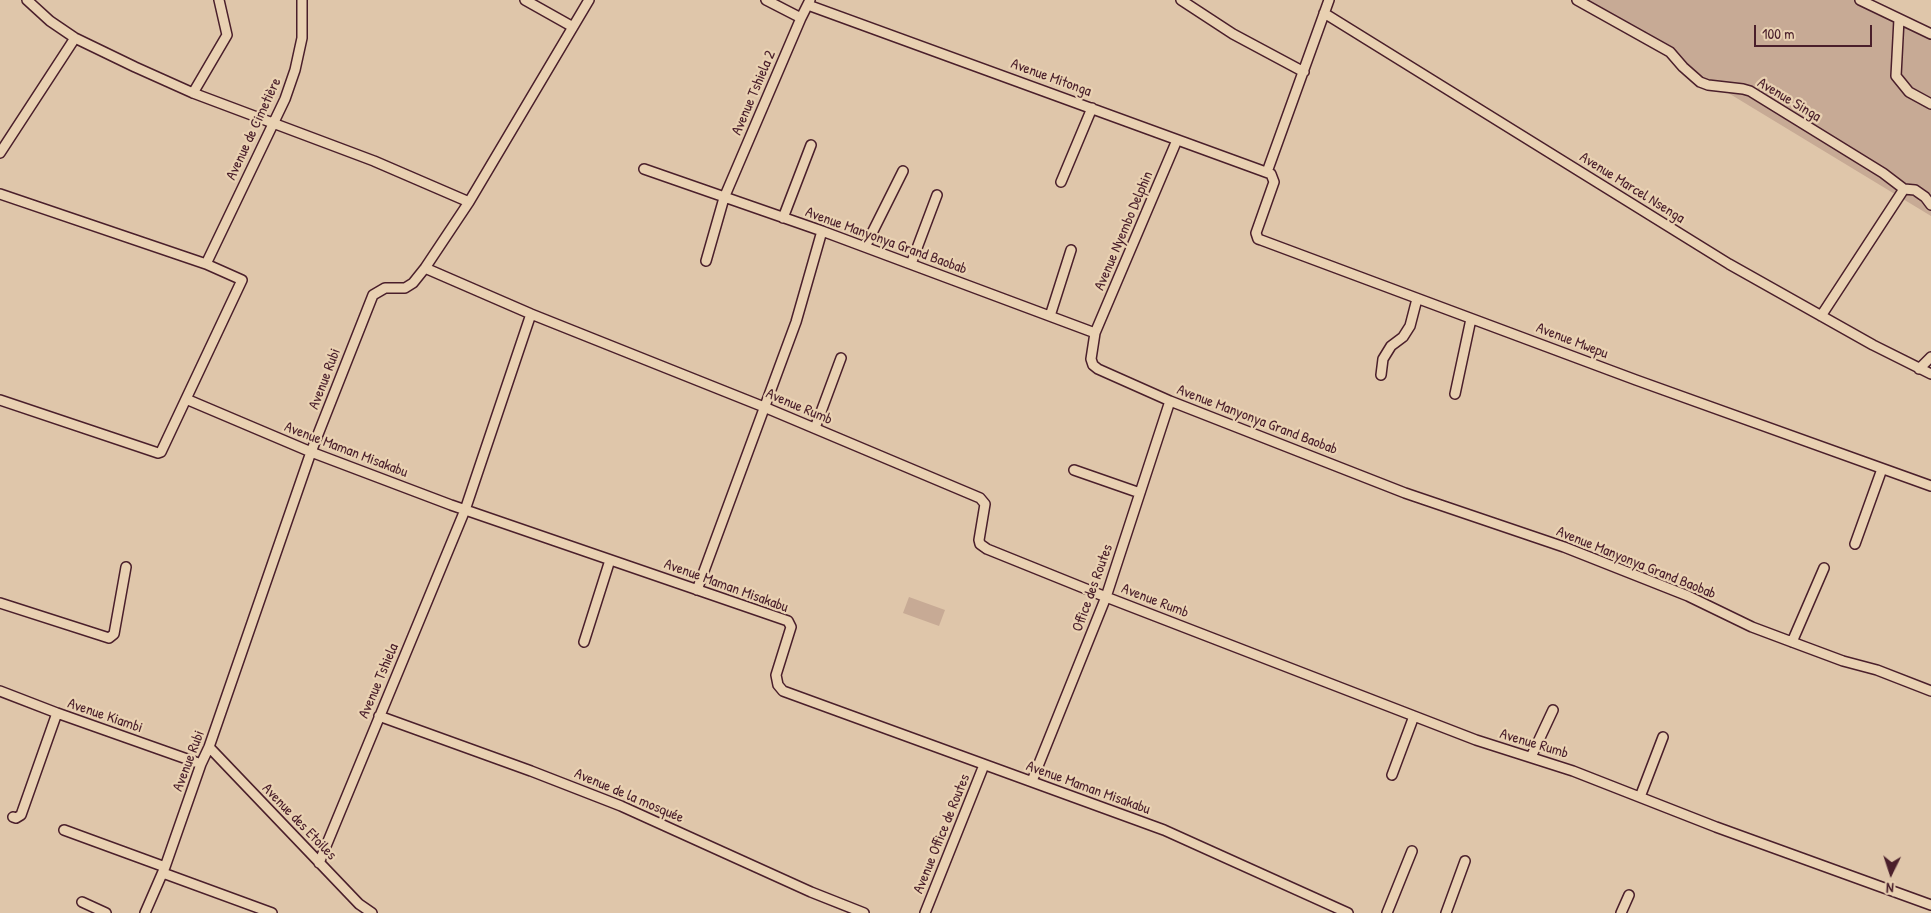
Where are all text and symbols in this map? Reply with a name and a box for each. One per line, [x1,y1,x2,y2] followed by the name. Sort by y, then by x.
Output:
[1756,15,1874,47] scale bar
[1762,23,1795,44] text: 100 m
[728,48,780,138] street label: Avenue Tshiela 2
[1008,55,1094,101] street label: Avenue Mitonga
[1754,74,1824,126] street label: Avenue Singa
[222,75,286,183] street label: Avenue de Cimetière
[1576,148,1688,228] street label: Avenue Marcel Nsenga
[1091,169,1157,293] street label: Avenue Nyembo Delphin
[803,203,969,279] street label: Avenue Manyonya Grand Baobab
[1533,319,1611,363] street label: Avenue Mwepu
[305,346,345,412] street label: Avenue Rubi
[1174,381,1340,459] street label: Avenue Manyonya Grand Baobab
[763,385,835,429] street label: Avenue Rumb
[282,418,410,482] street label: Avenue Maman Misakabu
[1554,523,1718,603] street label: Avenue Manyonya Grand Baobab
[1069,542,1117,634] street label: Office des Routes
[661,555,791,617] street label: Avenue Maman Misakabu
[1119,580,1191,622] street label: Avenue Rumb
[355,641,403,721] street label: Avenue Tshiela
[65,695,145,737] street label: Avenue Kiambi
[1498,725,1570,763] street label: Avenue Rumb
[169,728,209,794] street label: Avenue Rubi
[1023,757,1153,819] street label: Avenue Maman Misakabu
[572,765,686,827] street label: Avenue de la mosquée
[910,772,974,896] street label: Avenue Office de Routes
[258,780,340,864] street label: Avenue des Etoiles
[1866,848,1916,898] north arrow
[1886,879,1894,898] text: N

